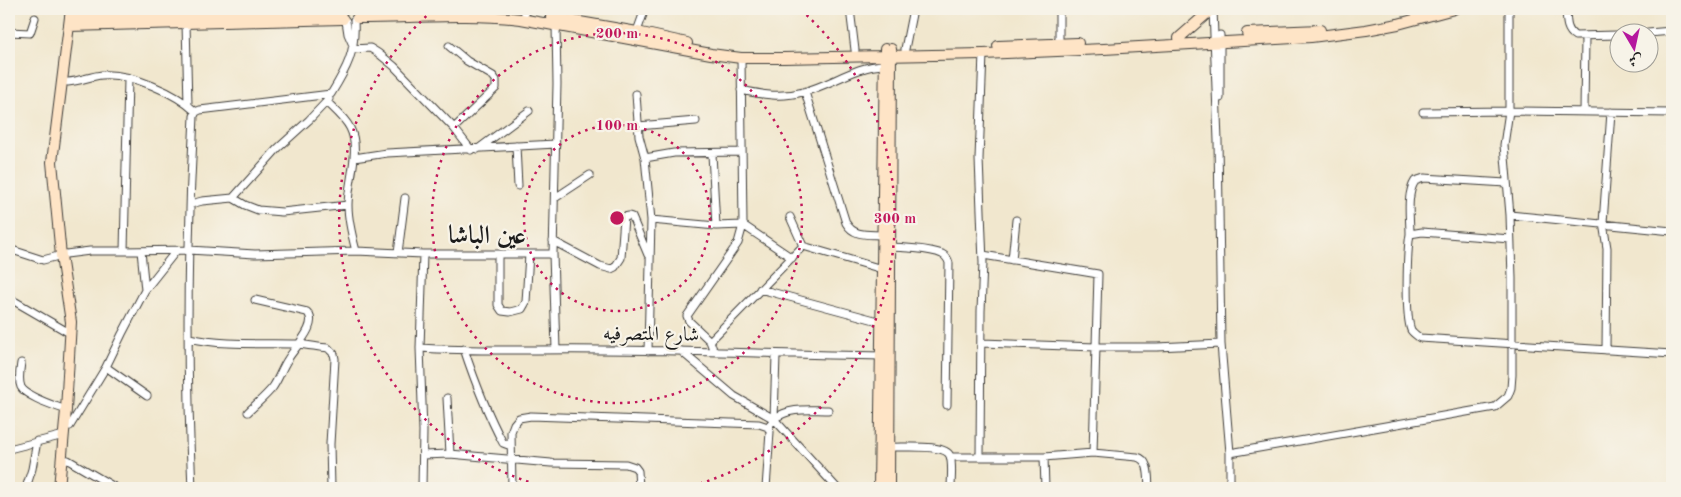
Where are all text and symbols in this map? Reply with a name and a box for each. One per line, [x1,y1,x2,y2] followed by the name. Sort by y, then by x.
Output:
[1608,22,1658,72] north arrow
[596,27,638,42] text: 200 m
[1628,52,1644,68] text: ش
[596,119,638,134] text: 100 m
[608,209,626,227] centre of rings
[874,212,916,227] text: 300 m
[448,223,526,250] district label: عين الباشا
[603,324,699,352] street label: شارع المتصرفيه

